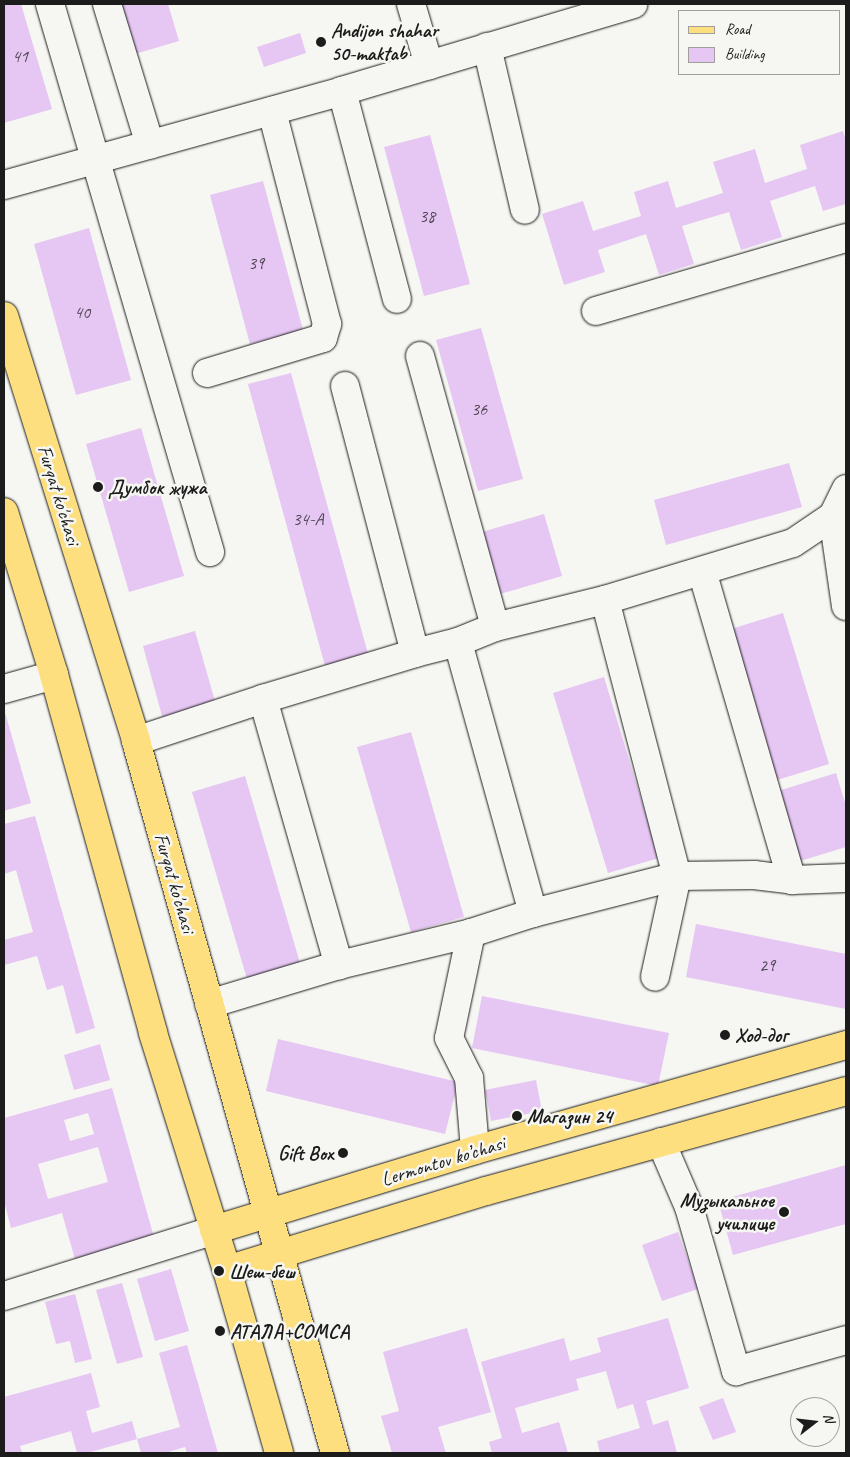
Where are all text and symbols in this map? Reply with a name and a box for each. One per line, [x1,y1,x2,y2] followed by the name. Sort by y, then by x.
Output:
[678,10,840,75] legend
[331,19,438,66] place label: Andijon shahar 50-maktab
[725,20,750,39] text: Road
[315,36,327,48] marker: Andijon shahar 50-maktab
[12,45,28,67] house number: 41
[725,45,764,64] text: Building
[419,205,435,227] house number: 38
[248,252,264,274] house number: 39
[74,301,90,323] house number: 40
[471,398,487,420] house number: 36
[32,442,86,548] street label: Furqat ko'chasi
[108,475,206,499] place label: Думбок жужа
[92,481,104,493] marker: Думбок жужа
[292,508,324,530] house number: 34-А
[149,830,201,936] street label: Furqat ko'chasi
[759,954,775,976] house number: 29
[735,1023,788,1047] place label: Ход-дог
[719,1029,731,1041] marker: Ход-дог
[527,1104,612,1128] place label: Магазин 24
[511,1110,523,1122] marker: Магазин 24
[378,1131,508,1191] street label: Lermontov ko’chasi
[278,1141,333,1165] place label: Gift Box
[337,1147,349,1159] marker: Gift Box
[680,1188,774,1235] place label: Музыкальное училище
[778,1206,790,1218] marker: Музыкальное училище
[229,1259,295,1283] place label: Шеш-беш
[213,1265,225,1277] marker: Шеш-беш
[230,1319,350,1343] place label: АТАЛА+СОМСА
[214,1325,226,1337] marker: АТАЛА+СОМСА
[790,1397,840,1447] north arrow
[820,1411,838,1425] text: N

